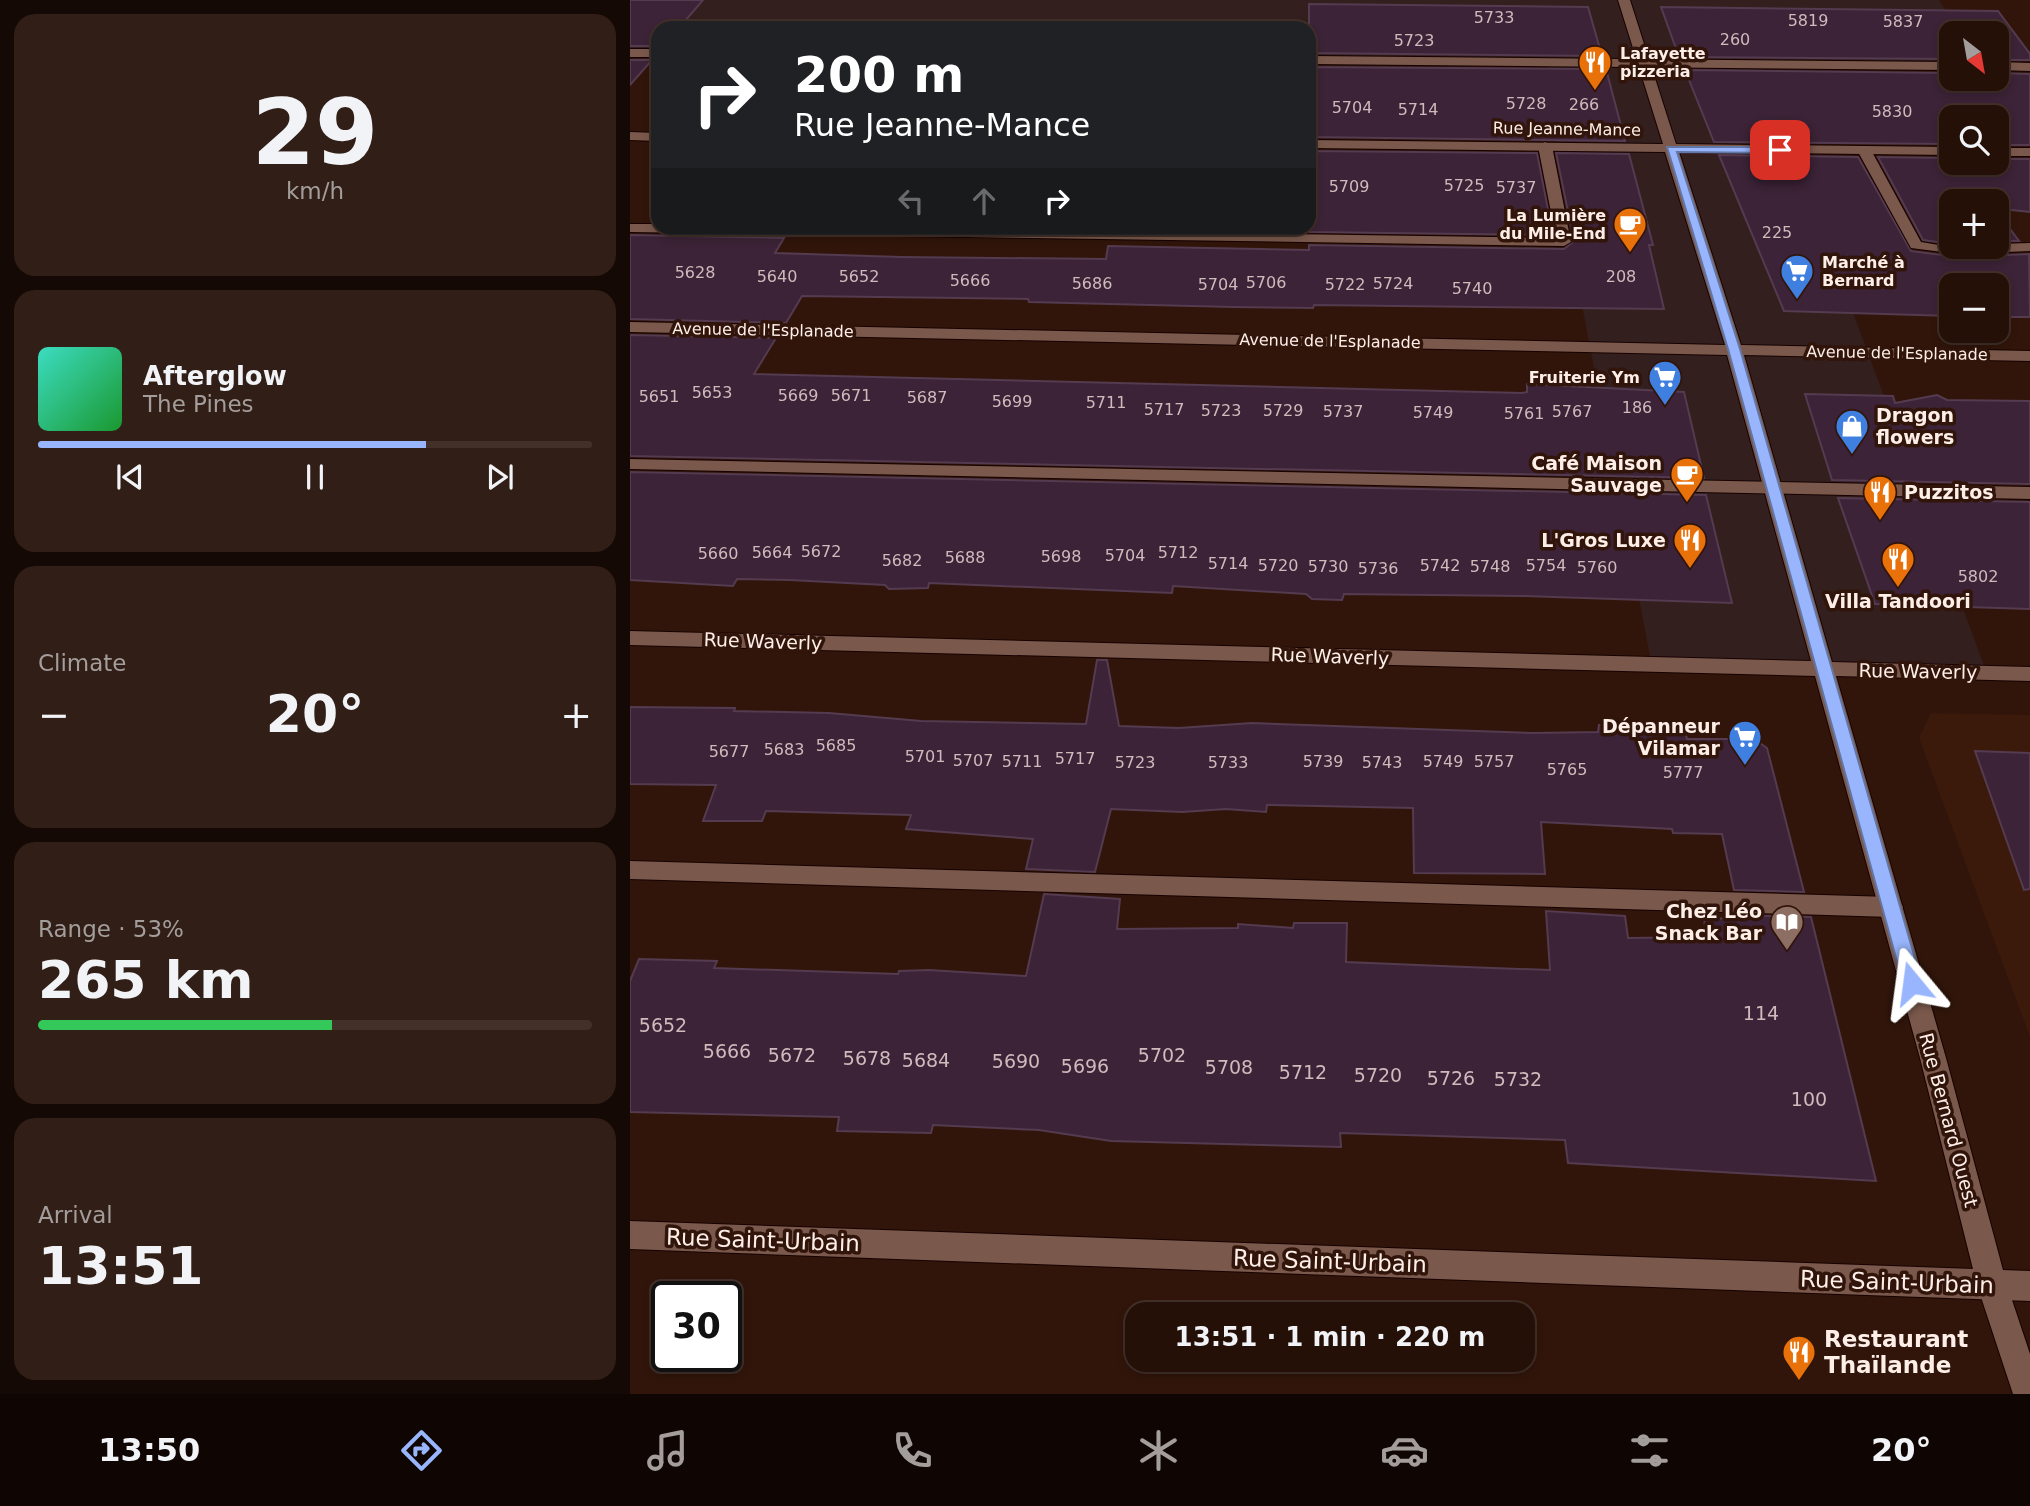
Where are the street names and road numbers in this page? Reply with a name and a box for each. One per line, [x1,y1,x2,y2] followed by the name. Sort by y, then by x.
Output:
[1493,118,1641,140] street label: Rue Jeanne-Mance
[672,319,854,341] street label: Avenue de l'Esplanade
[1239,330,1421,352] street label: Avenue de l'Esplanade
[1806,342,1988,364] street label: Avenue de l'Esplanade
[703,628,823,654] street label: Rue Waverly
[1270,643,1390,669] street label: Rue Waverly
[1859,659,1977,683] street label: Rue Waverly
[1915,1030,1983,1210] street label: Rue Bernard Ouest
[666,1224,860,1256] street label: Rue Saint-Urbain
[1233,1245,1427,1277] street label: Rue Saint-Urbain
[1800,1266,1994,1298] street label: Rue Saint-Urbain

